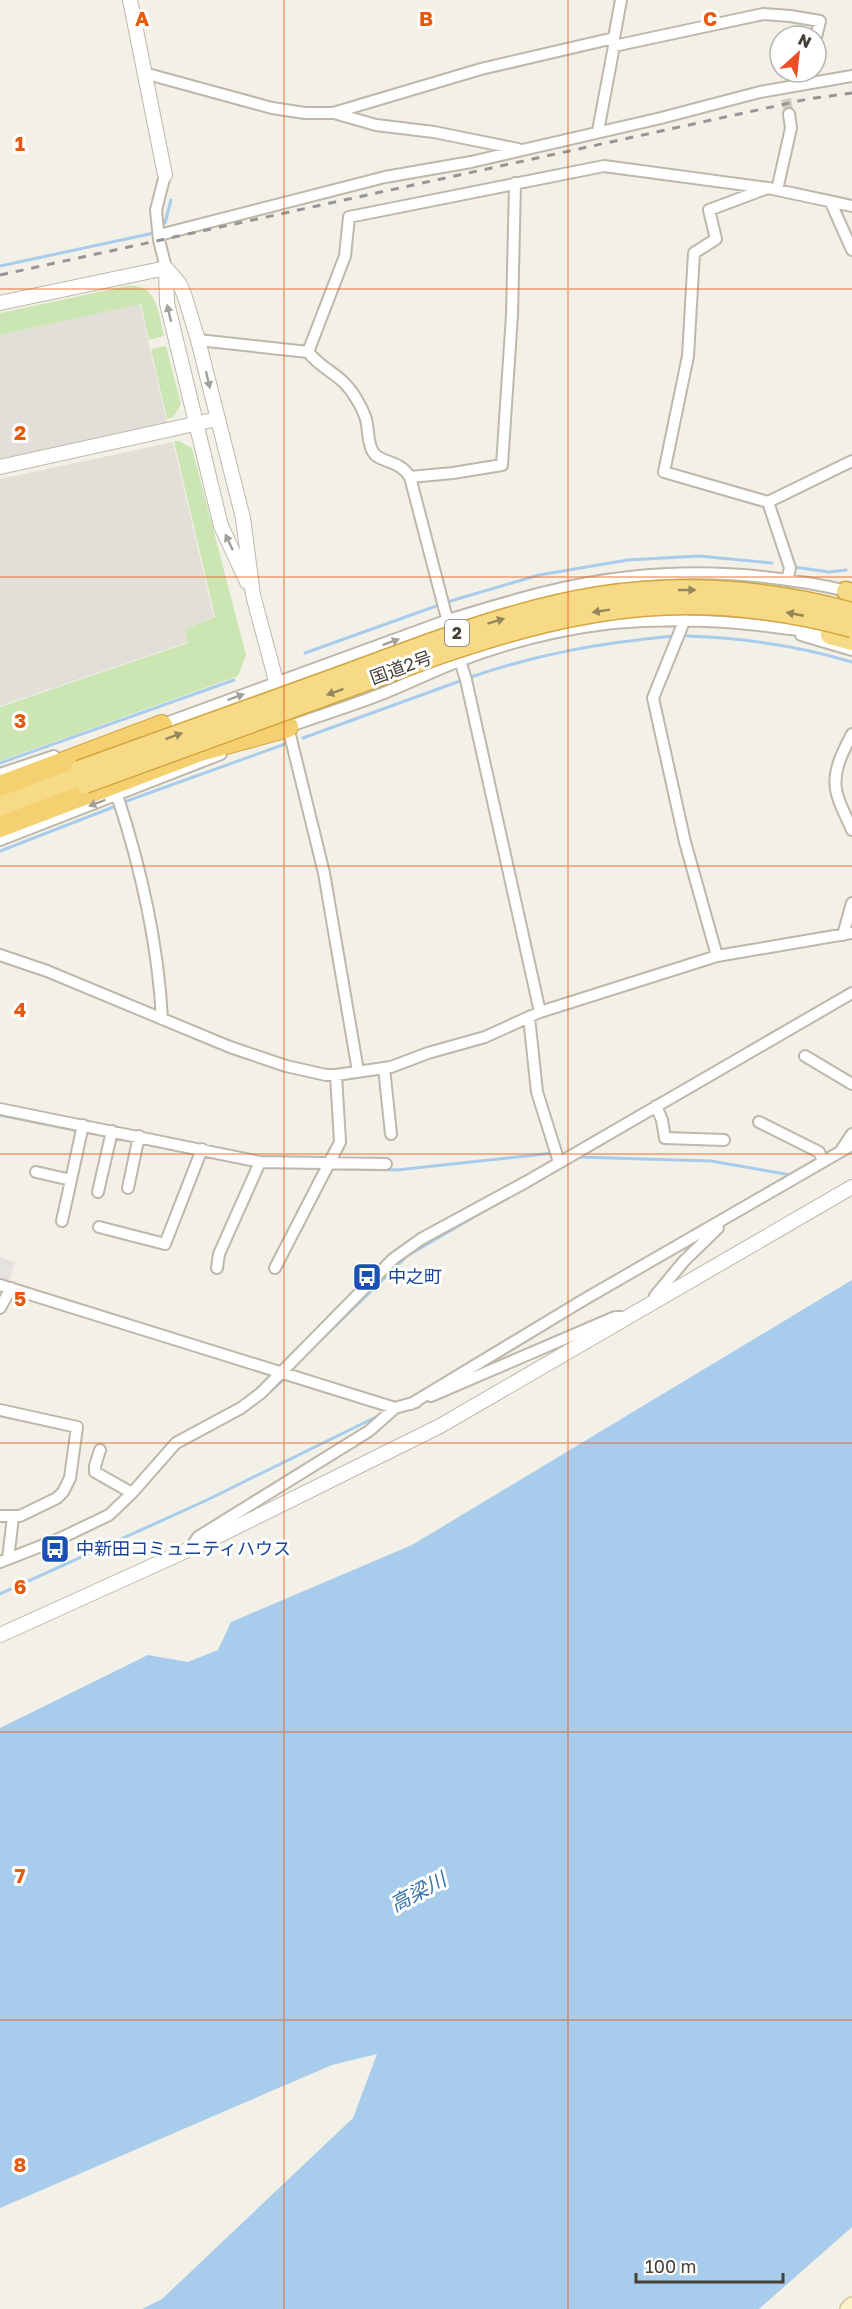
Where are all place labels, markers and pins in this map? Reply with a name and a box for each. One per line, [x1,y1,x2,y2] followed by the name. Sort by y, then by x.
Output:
[351,1261,383,1293] bus stop icon: 中之町
[388,1265,442,1287] place label: 中之町
[39,1533,71,1565] bus stop icon: 中新田コミュニティハウス
[76,1537,291,1559] place label: 中新田コミュニティハウス

